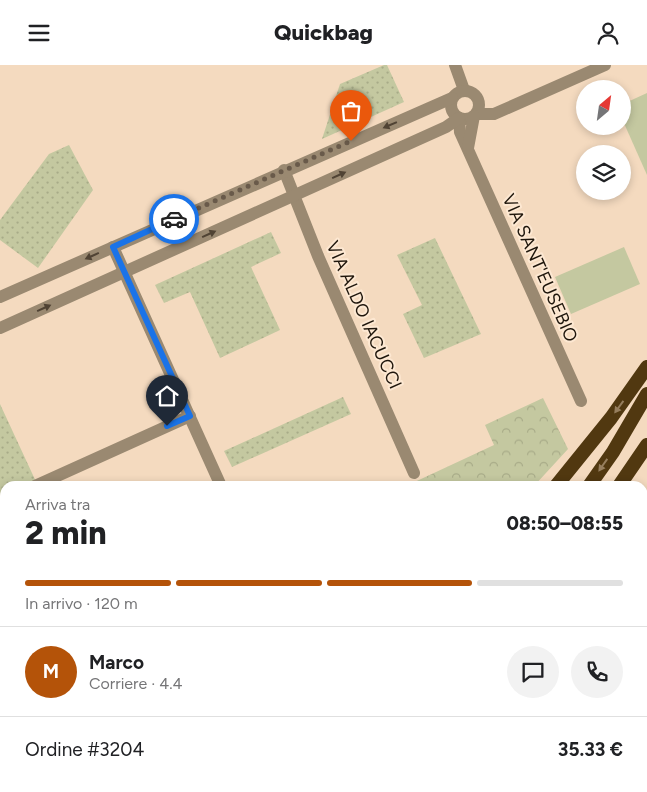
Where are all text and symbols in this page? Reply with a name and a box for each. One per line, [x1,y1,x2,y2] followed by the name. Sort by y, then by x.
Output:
[25,19,53,47] icon: menu
[274,19,373,46] text: Quickbag
[594,19,622,47] icon: person
[576,80,631,135] north arrow
[576,80,631,200] map controls
[330,90,372,141] pin
[337,97,365,125] icon: bag
[383,121,397,129] one-way arrow
[576,145,631,200] button: layers
[332,171,346,179] one-way arrow
[497,191,583,345] street label: VIA SANT'EUSEBIO
[149,194,199,244] courier
[160,205,188,233] icon: car
[202,230,216,238] one-way arrow
[322,238,406,392] street label: VIA ALDO IACUCCI
[85,252,99,260] one-way arrow
[37,303,51,311] one-way arrow
[146,375,188,426] pin
[153,382,181,410] icon: home
[614,400,624,414] one-way arrow
[598,458,608,472] one-way arrow
[25,495,90,514] text: Arriva tra
[507,512,623,535] text: 08:50–08:55
[25,514,107,552] text: 2 min
[25,594,138,613] text: In arrivo · 120 m
[507,646,559,698] button: chat
[571,646,623,698] button: phone
[89,651,144,674] text: Marco
[43,660,59,683] text: M
[89,674,182,693] text: Corriere · 4.4
[25,738,144,761] text: Ordine #3204
[558,738,623,761] text: 35.33 €

